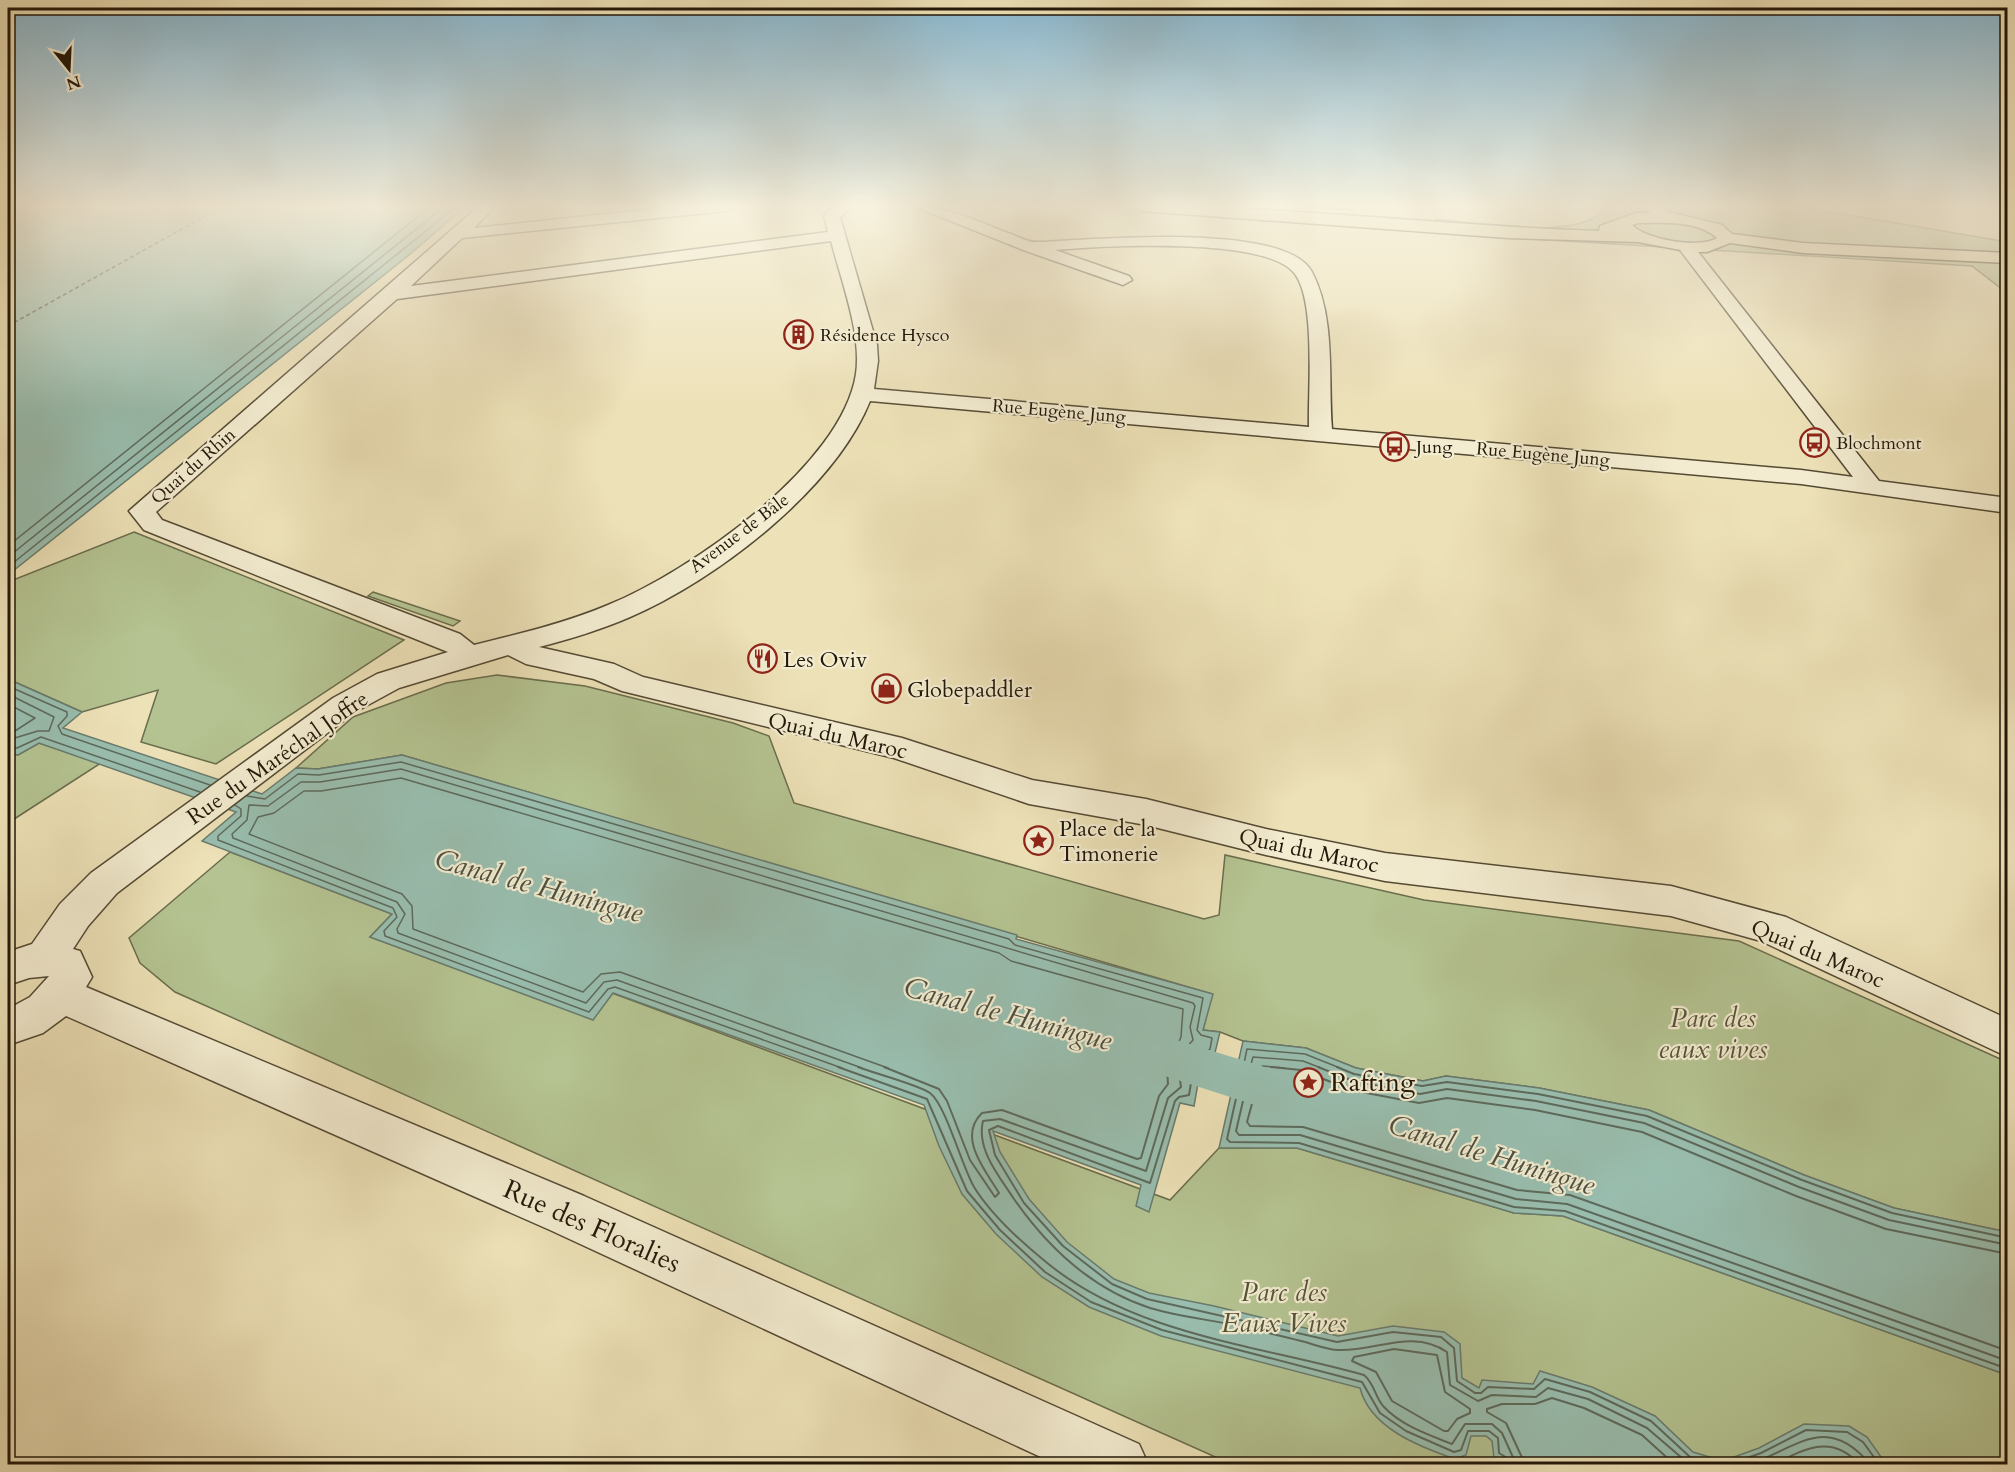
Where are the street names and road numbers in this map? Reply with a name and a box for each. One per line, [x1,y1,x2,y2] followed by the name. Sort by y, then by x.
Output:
[991,393,1128,430] street label: Rue Eugène Jung
[145,422,242,510] street label: Quai du Rhin
[1475,436,1612,473] street label: Rue Eugène Jung
[684,488,794,579] street label: Avenue de Bâle
[181,684,374,832] street label: Rue du Maréchal Joffre
[765,705,911,767] street label: Quai du Maroc
[1236,821,1382,880] street label: Quai du Maroc
[1746,912,1889,996] street label: Quai du Maroc
[497,1171,686,1282] street label: Rue des Floralies

